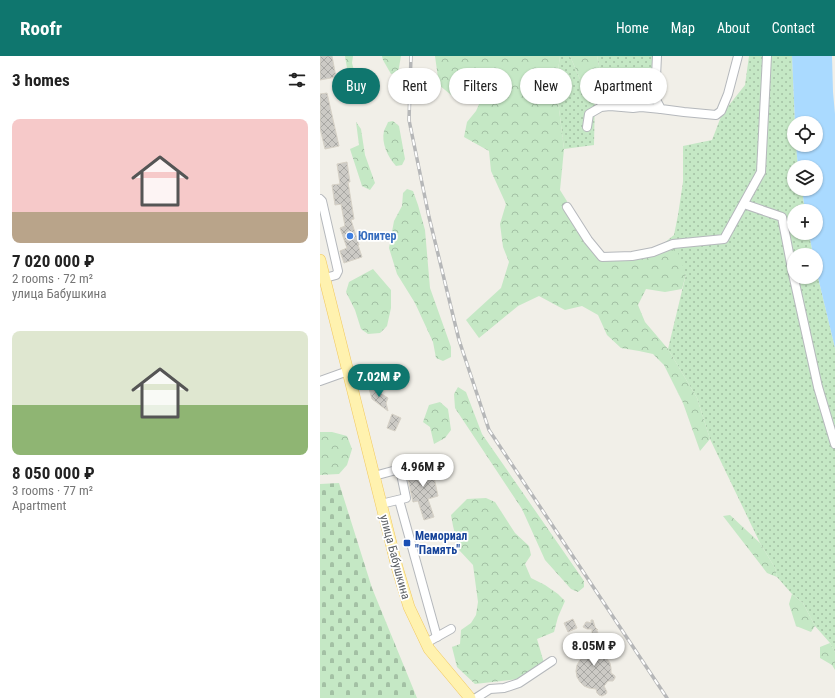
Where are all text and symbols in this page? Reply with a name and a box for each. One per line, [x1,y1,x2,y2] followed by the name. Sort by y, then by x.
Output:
[20,17,62,40] text: Roofr
[616,20,649,36] text: Home
[671,20,695,36] text: Map
[717,20,750,36] text: About
[772,20,815,36] text: Contact
[332,68,380,104] chip: Buy
[388,68,441,104] chip: Rent
[449,68,512,104] chip: Filters
[520,68,572,104] chip: New
[580,68,667,104] chip: Apartment
[286,69,308,91] icon: filters
[12,70,70,90] text: 3 homes
[787,116,823,284] map controls
[787,116,823,152] button: locate
[124,145,196,217] icon: home
[787,160,823,196] button: layers
[787,204,823,240] button: +
[358,229,397,243] place label: Юпитер
[345,231,355,241] marker: Юпитер
[787,248,823,284] button: −
[12,251,95,271] text: 7 020 000 ₽
[12,271,93,286] text: 2 rooms · 72 m²
[12,286,106,301] text: улица Бабушкина
[124,357,196,429] icon: home
[342,364,416,398] pin: 7.02M ₽
[357,369,401,384] text: 7.02M ₽
[386,454,460,488] pin: 4.96M ₽
[401,459,445,474] text: 4.96M ₽
[12,463,95,483] text: 8 050 000 ₽
[12,483,93,498] text: 3 rooms · 77 m²
[12,498,66,513] text: Apartment
[377,513,413,601] street label: улица Бабушкина
[415,529,467,557] place label: Мемориал "Память"
[402,538,412,548] marker: Мемориал "Память"
[557,633,631,667] pin: 8.05M ₽
[572,638,616,653] text: 8.05M ₽

